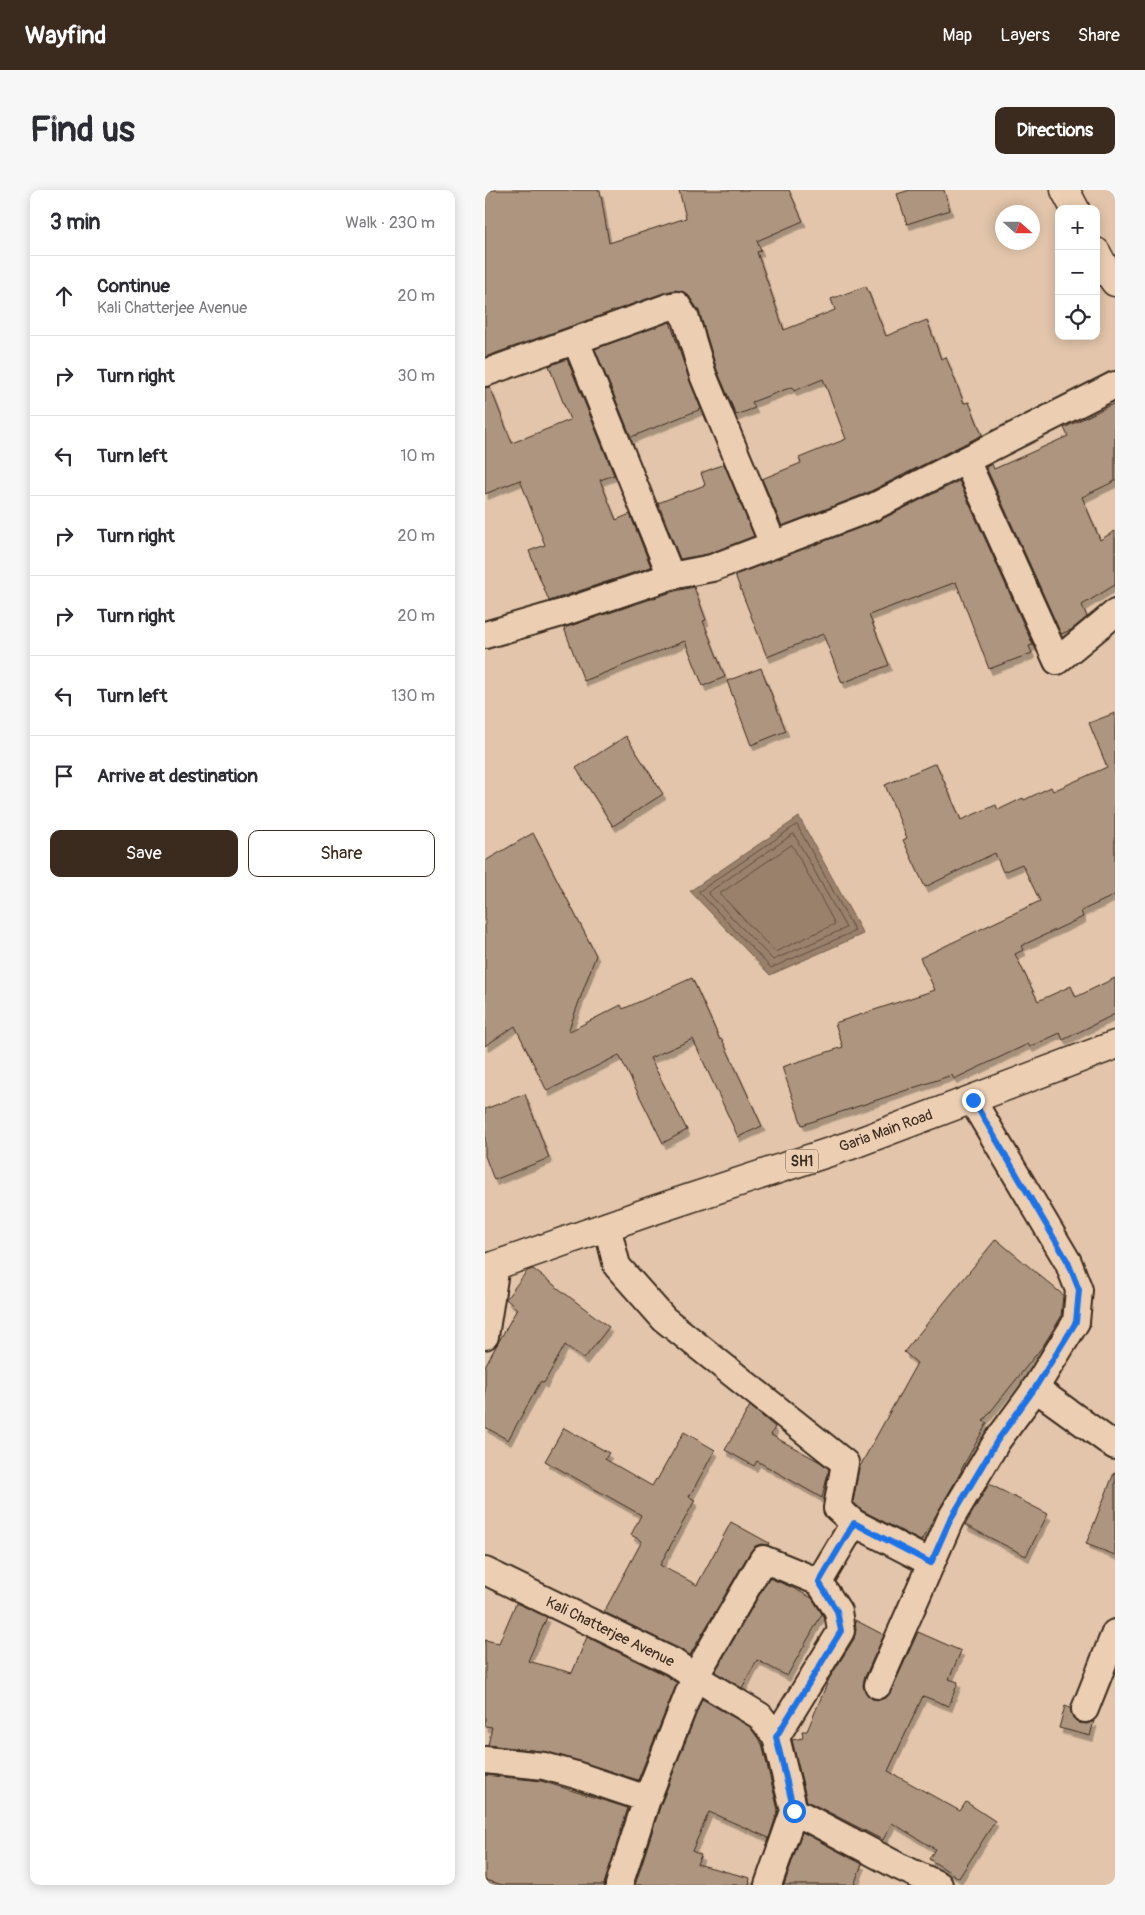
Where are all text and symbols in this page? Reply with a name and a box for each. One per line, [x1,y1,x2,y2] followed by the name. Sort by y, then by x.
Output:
[25,21,106,50] text: Wayfind
[943,24,972,47] text: Map
[1000,24,1050,47] text: Layers
[1078,24,1120,47] text: Share
[995,107,1115,154] button: Directions
[30,108,135,152] text: Find us
[995,205,1040,250] north arrow
[1055,205,1100,340] map controls
[1055,205,1100,250] button: +
[50,209,100,236] text: 3 min
[345,213,435,233] text: Walk · 230 m
[1055,250,1100,295] button: −
[97,274,170,298] text: Continue
[50,282,78,310] icon: ahead
[397,286,435,306] text: 20 m
[1055,295,1100,340] button: locate
[97,298,247,318] text: Kali Chatterjee Avenue
[50,362,78,390] icon: right
[97,364,175,388] text: Turn right
[397,366,435,386] text: 30 m
[50,442,78,470] icon: left
[97,444,167,468] text: Turn left
[400,446,435,466] text: 10 m
[50,522,78,550] icon: right
[97,524,175,548] text: Turn right
[397,526,435,546] text: 20 m
[50,602,78,630] icon: right
[97,604,175,628] text: Turn right
[397,606,435,626] text: 20 m
[50,682,78,710] icon: left
[97,684,167,708] text: Turn left
[391,686,435,706] text: 130 m
[50,762,78,790] icon: arrive
[97,764,258,788] text: Arrive at destination
[50,830,238,877] button: Save
[248,830,435,877] button: Share
[962,1089,985,1112] route end
[837,1105,935,1157] street label: Garia Main Road
[786,1149,818,1172] road number: SH1
[543,1593,678,1672] street label: Kali Chatterjee Avenue
[783,1800,806,1823] route start

